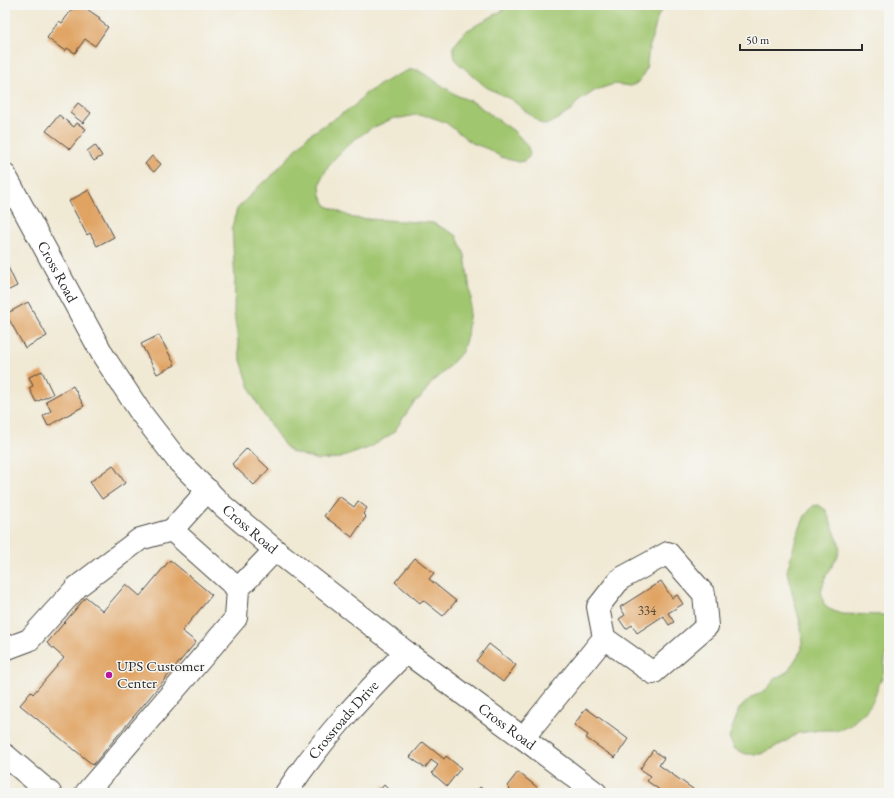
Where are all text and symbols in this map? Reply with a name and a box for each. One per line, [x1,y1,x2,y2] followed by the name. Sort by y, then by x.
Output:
[740,26,862,52] scale bar
[746,32,770,48] text: 50 m
[34,237,83,306] street label: Cross Road
[219,500,283,558] street label: Cross Road
[638,602,657,619] house number: 334
[117,656,204,692] place label: UPS Customer Center
[104,670,114,680] marker: UPS Customer Center
[303,676,382,763] street label: Crossroads Drive
[475,698,540,754] street label: Cross Road

